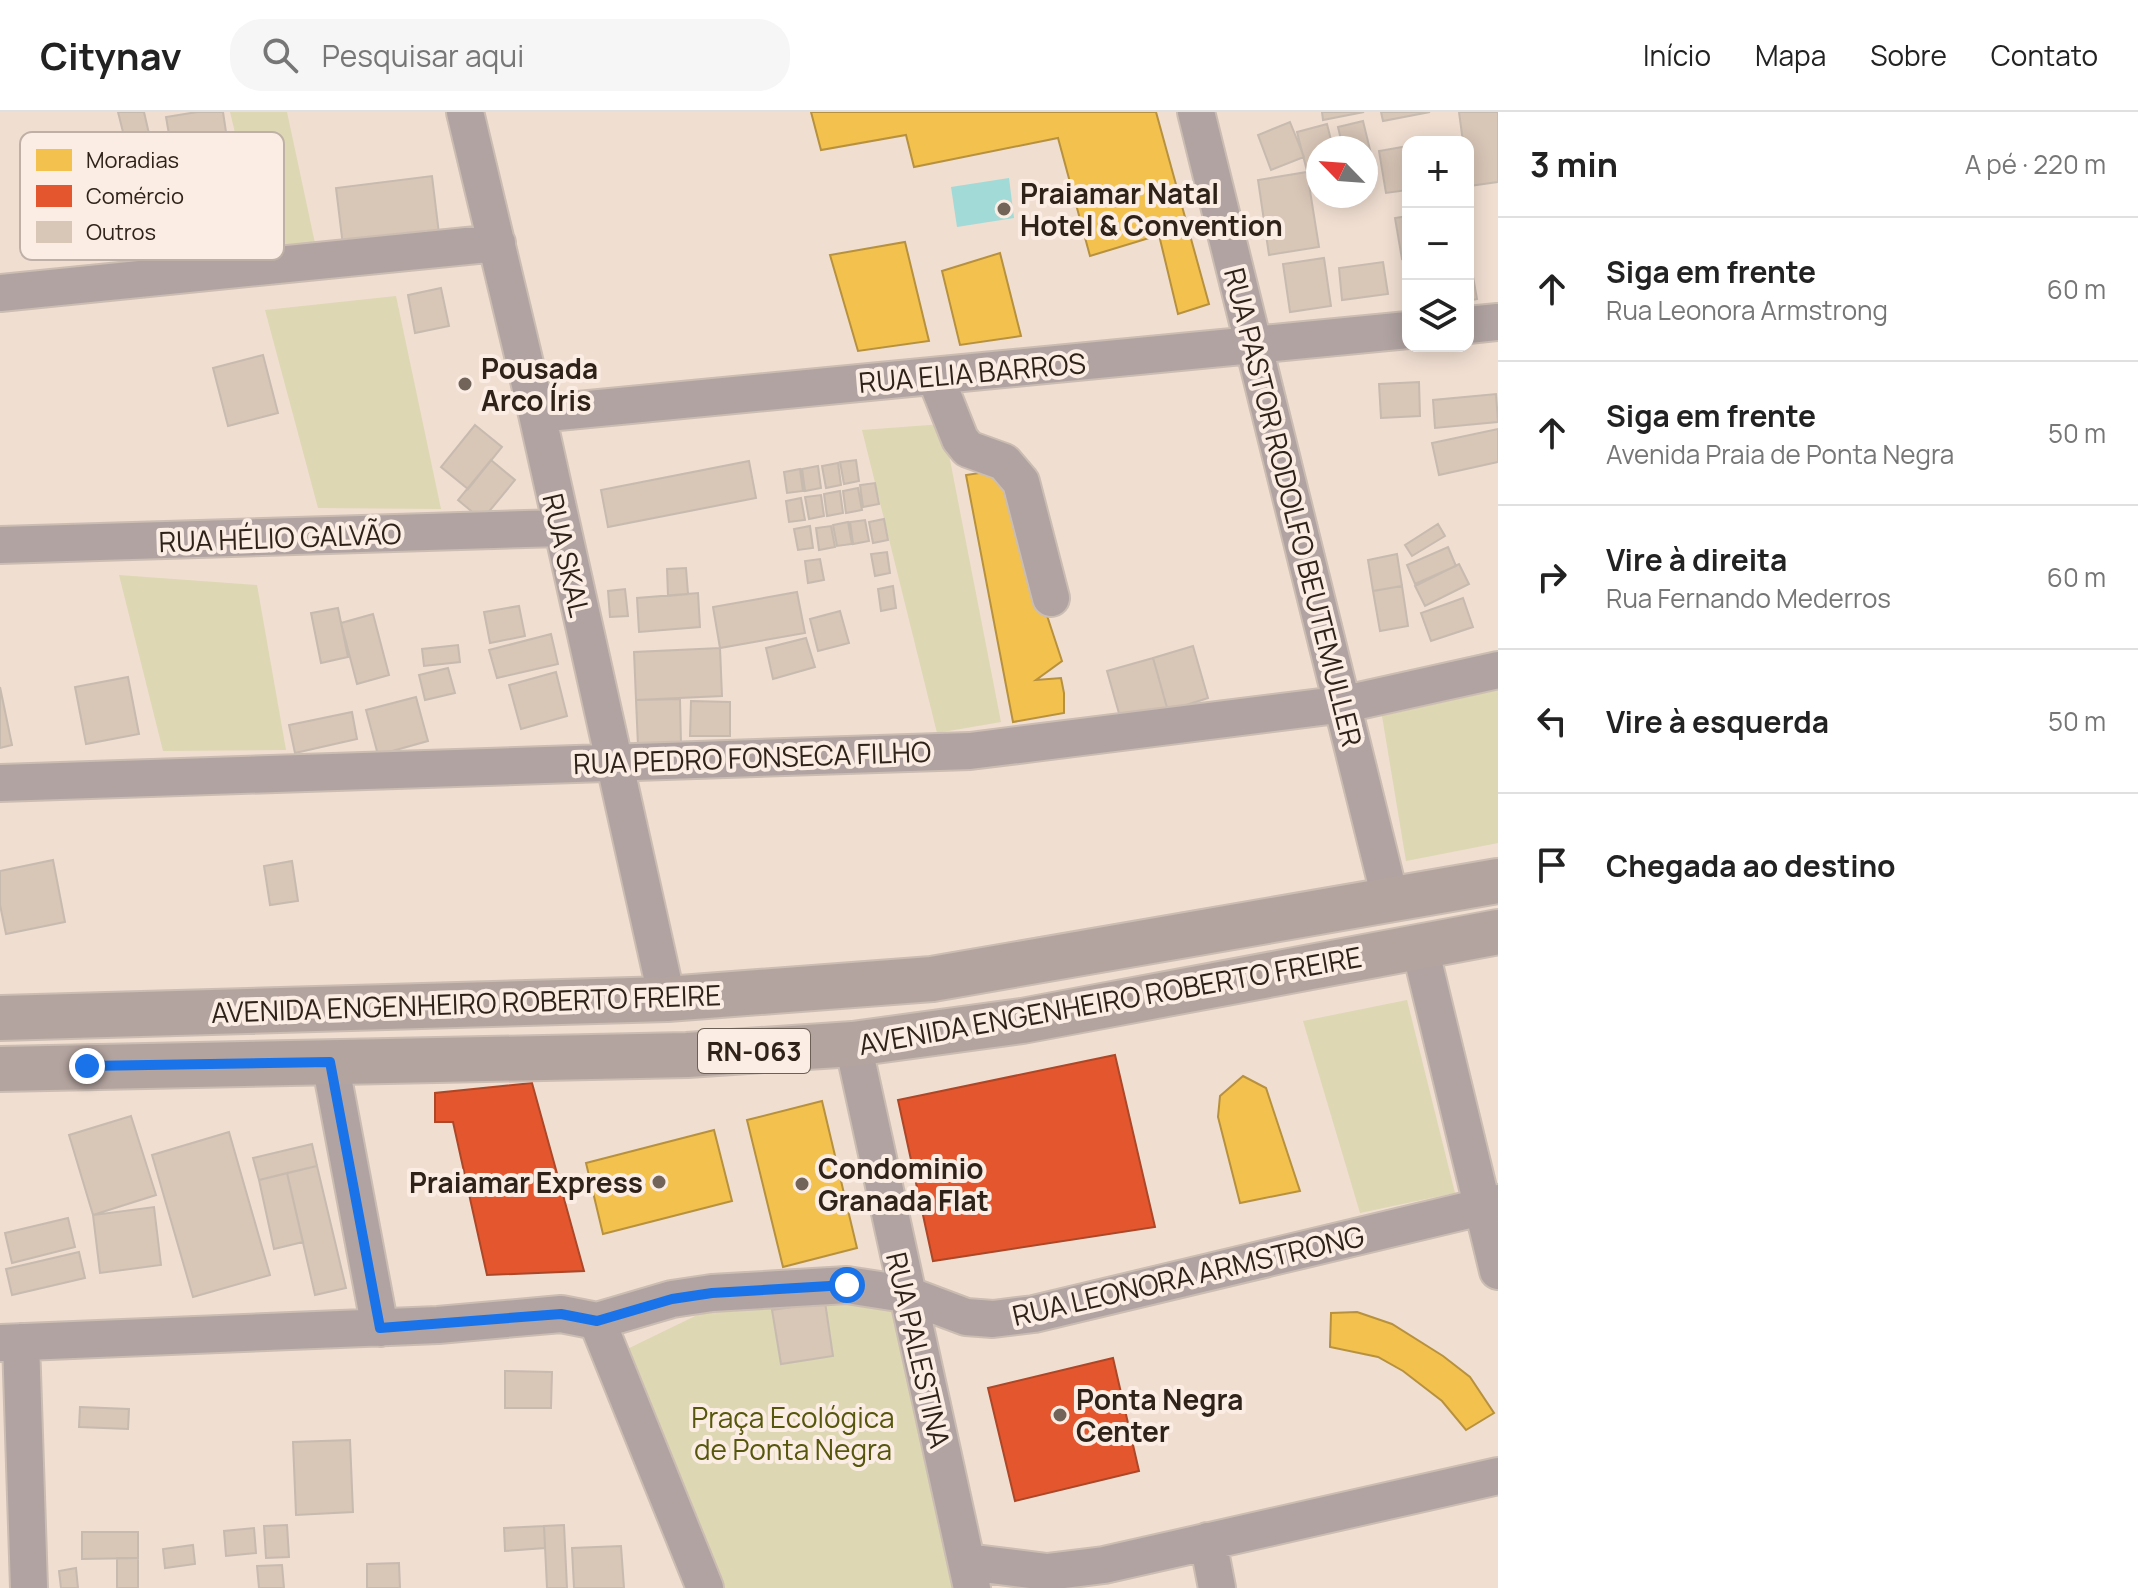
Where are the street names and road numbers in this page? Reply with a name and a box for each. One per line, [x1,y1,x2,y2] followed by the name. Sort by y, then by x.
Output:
[1216,264,1372,750] street label: RUA PASTOR RODOLFO BEUTEMULLER
[857,343,1087,401] street label: RUA ELIA BARROS
[534,489,600,621] street label: RUA SKAL
[158,514,402,560] street label: RUA HÉLIO GALVÃO
[572,732,932,782] street label: RUA PEDRO FONSECA FILHO
[855,937,1365,1063] street label: AVENIDA ENGENHEIRO ROBERTO FREIRE
[210,975,722,1031] street label: AVENIDA ENGENHEIRO ROBERTO FREIRE
[698,1029,810,1073] road number: RN-063
[1009,1216,1367,1334] street label: RUA LEONORA ARMSTRONG
[878,1248,960,1452] street label: RUA PALESTINA

